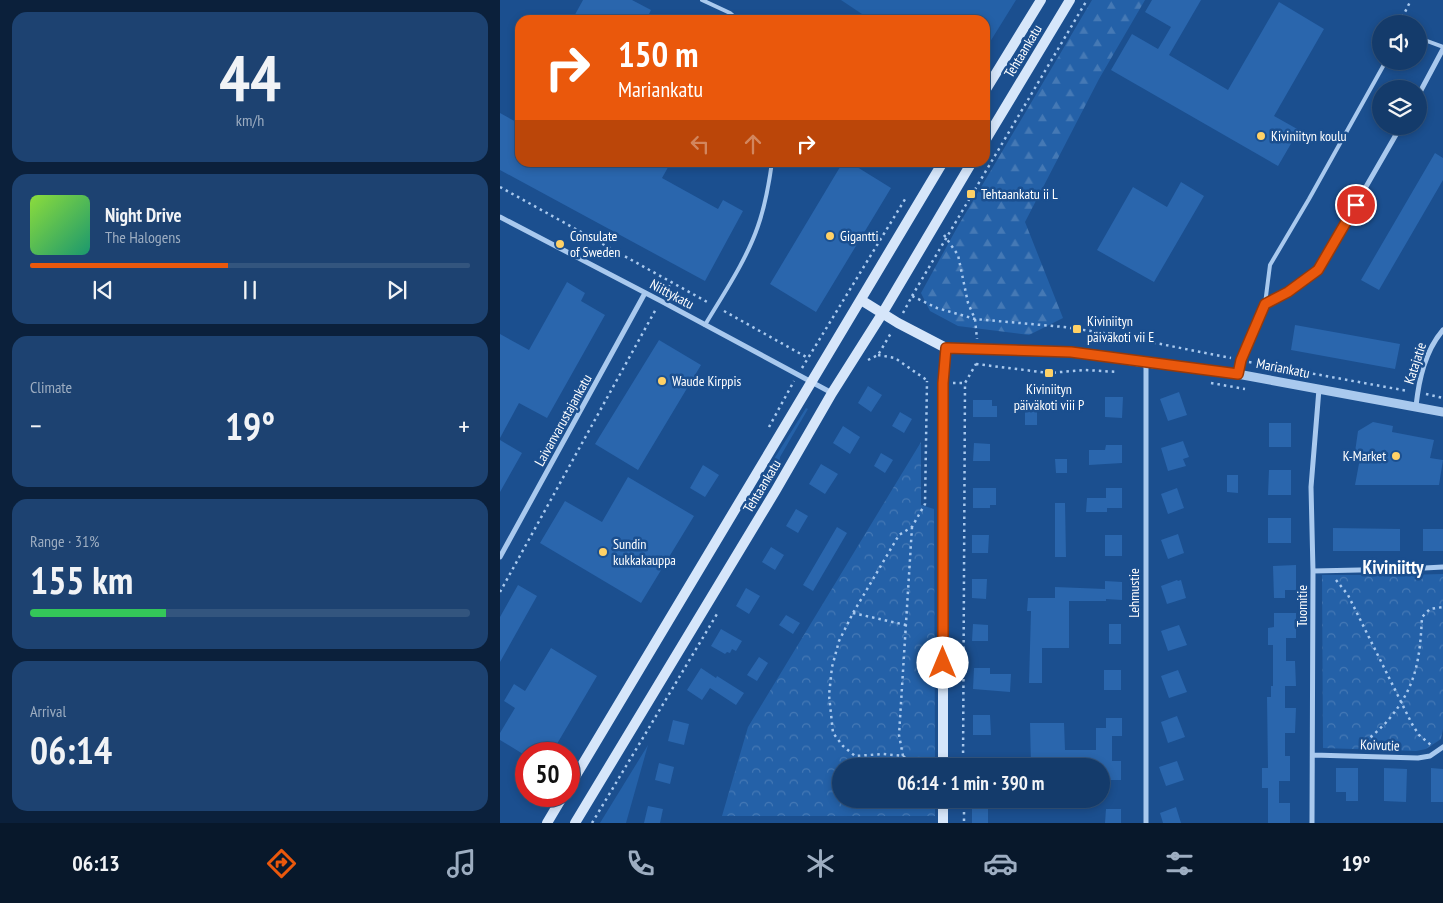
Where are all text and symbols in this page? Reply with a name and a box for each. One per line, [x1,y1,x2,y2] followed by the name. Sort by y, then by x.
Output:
[1372,15,1427,135] map controls
[1372,15,1427,70] button: sound
[1000,21,1046,81] street label: Tehtaankatu
[618,31,699,77] text: 150 m
[219,35,281,119] text: 44
[535,35,600,100] icon: right
[618,75,703,103] text: Mariankatu
[1372,80,1427,135] button: layers
[236,110,264,130] text: km/h
[1271,127,1347,145] place label: Kiviniityn koulu
[686,130,714,158] icon: left
[739,130,767,158] icon: ahead
[792,130,820,158] icon: right
[1255,130,1267,142] marker: Kiviniityn koulu
[1335,184,1377,226] pin
[981,185,1058,203] place label: Tehtaankatu ii L
[965,188,977,200] marker: Tehtaankatu ii L
[1342,191,1370,219] icon: arrive
[105,203,182,227] text: Night Drive
[105,227,181,247] text: The Halogens
[570,227,620,261] place label: Consulate of Sweden
[840,227,878,245] place label: Gigantti
[824,230,836,242] marker: Gigantti
[554,238,566,250] marker: Consulate of Sweden
[647,275,697,313] street label: Niittykatu
[89,276,117,304] icon: previous
[236,276,264,304] icon: pause
[383,276,411,304] icon: next
[1087,312,1154,346] place label: Kiviniityn päiväkoti vii E
[1071,323,1083,335] marker: Kiviniityn päiväkoti vii E
[1400,340,1430,386] street label: Katajatie
[1255,354,1311,382] street label: Mariankatu
[1043,367,1055,379] marker: Kiviniityn päiväkoti viii P
[530,371,596,469] street label: Laivanvarustajankatu
[672,372,741,390] place label: Waude Kirppis
[656,375,668,387] marker: Waude Kirppis
[30,377,72,397] text: Climate
[1014,380,1084,414] place label: Kiviniityn päiväkoti viii P
[225,401,275,450] text: 19°
[30,407,42,444] text: −
[458,407,470,444] text: +
[1343,447,1386,465] place label: K-Market
[1390,450,1402,462] marker: K-Market
[739,456,785,516] street label: Tehtaankatu
[30,531,99,551] text: Range · 31%
[613,535,676,569] place label: Sundin kukkakauppa
[597,546,609,558] marker: Sundin kukkakauppa
[30,555,133,604] text: 155 km
[1362,555,1424,579] district label: Kiviniitty
[1125,568,1143,618] street label: Lehmustie
[1293,585,1311,627] street label: Tuomitie
[916,636,968,688] position arrow
[30,701,66,721] text: Arrival
[30,725,112,774] text: 06:14
[1360,735,1400,755] street label: Koivutie
[515,742,580,807] speed limit sign: 50
[898,771,1044,795] text: 06:14 · 1 min · 390 m
[264,846,299,881] icon: directions
[444,846,479,881] icon: music
[623,846,658,881] icon: phone
[803,846,838,881] icon: climate
[983,846,1018,881] icon: car
[1162,846,1197,881] icon: filters
[72,849,120,877] text: 06:13
[1342,849,1371,877] text: 19°

